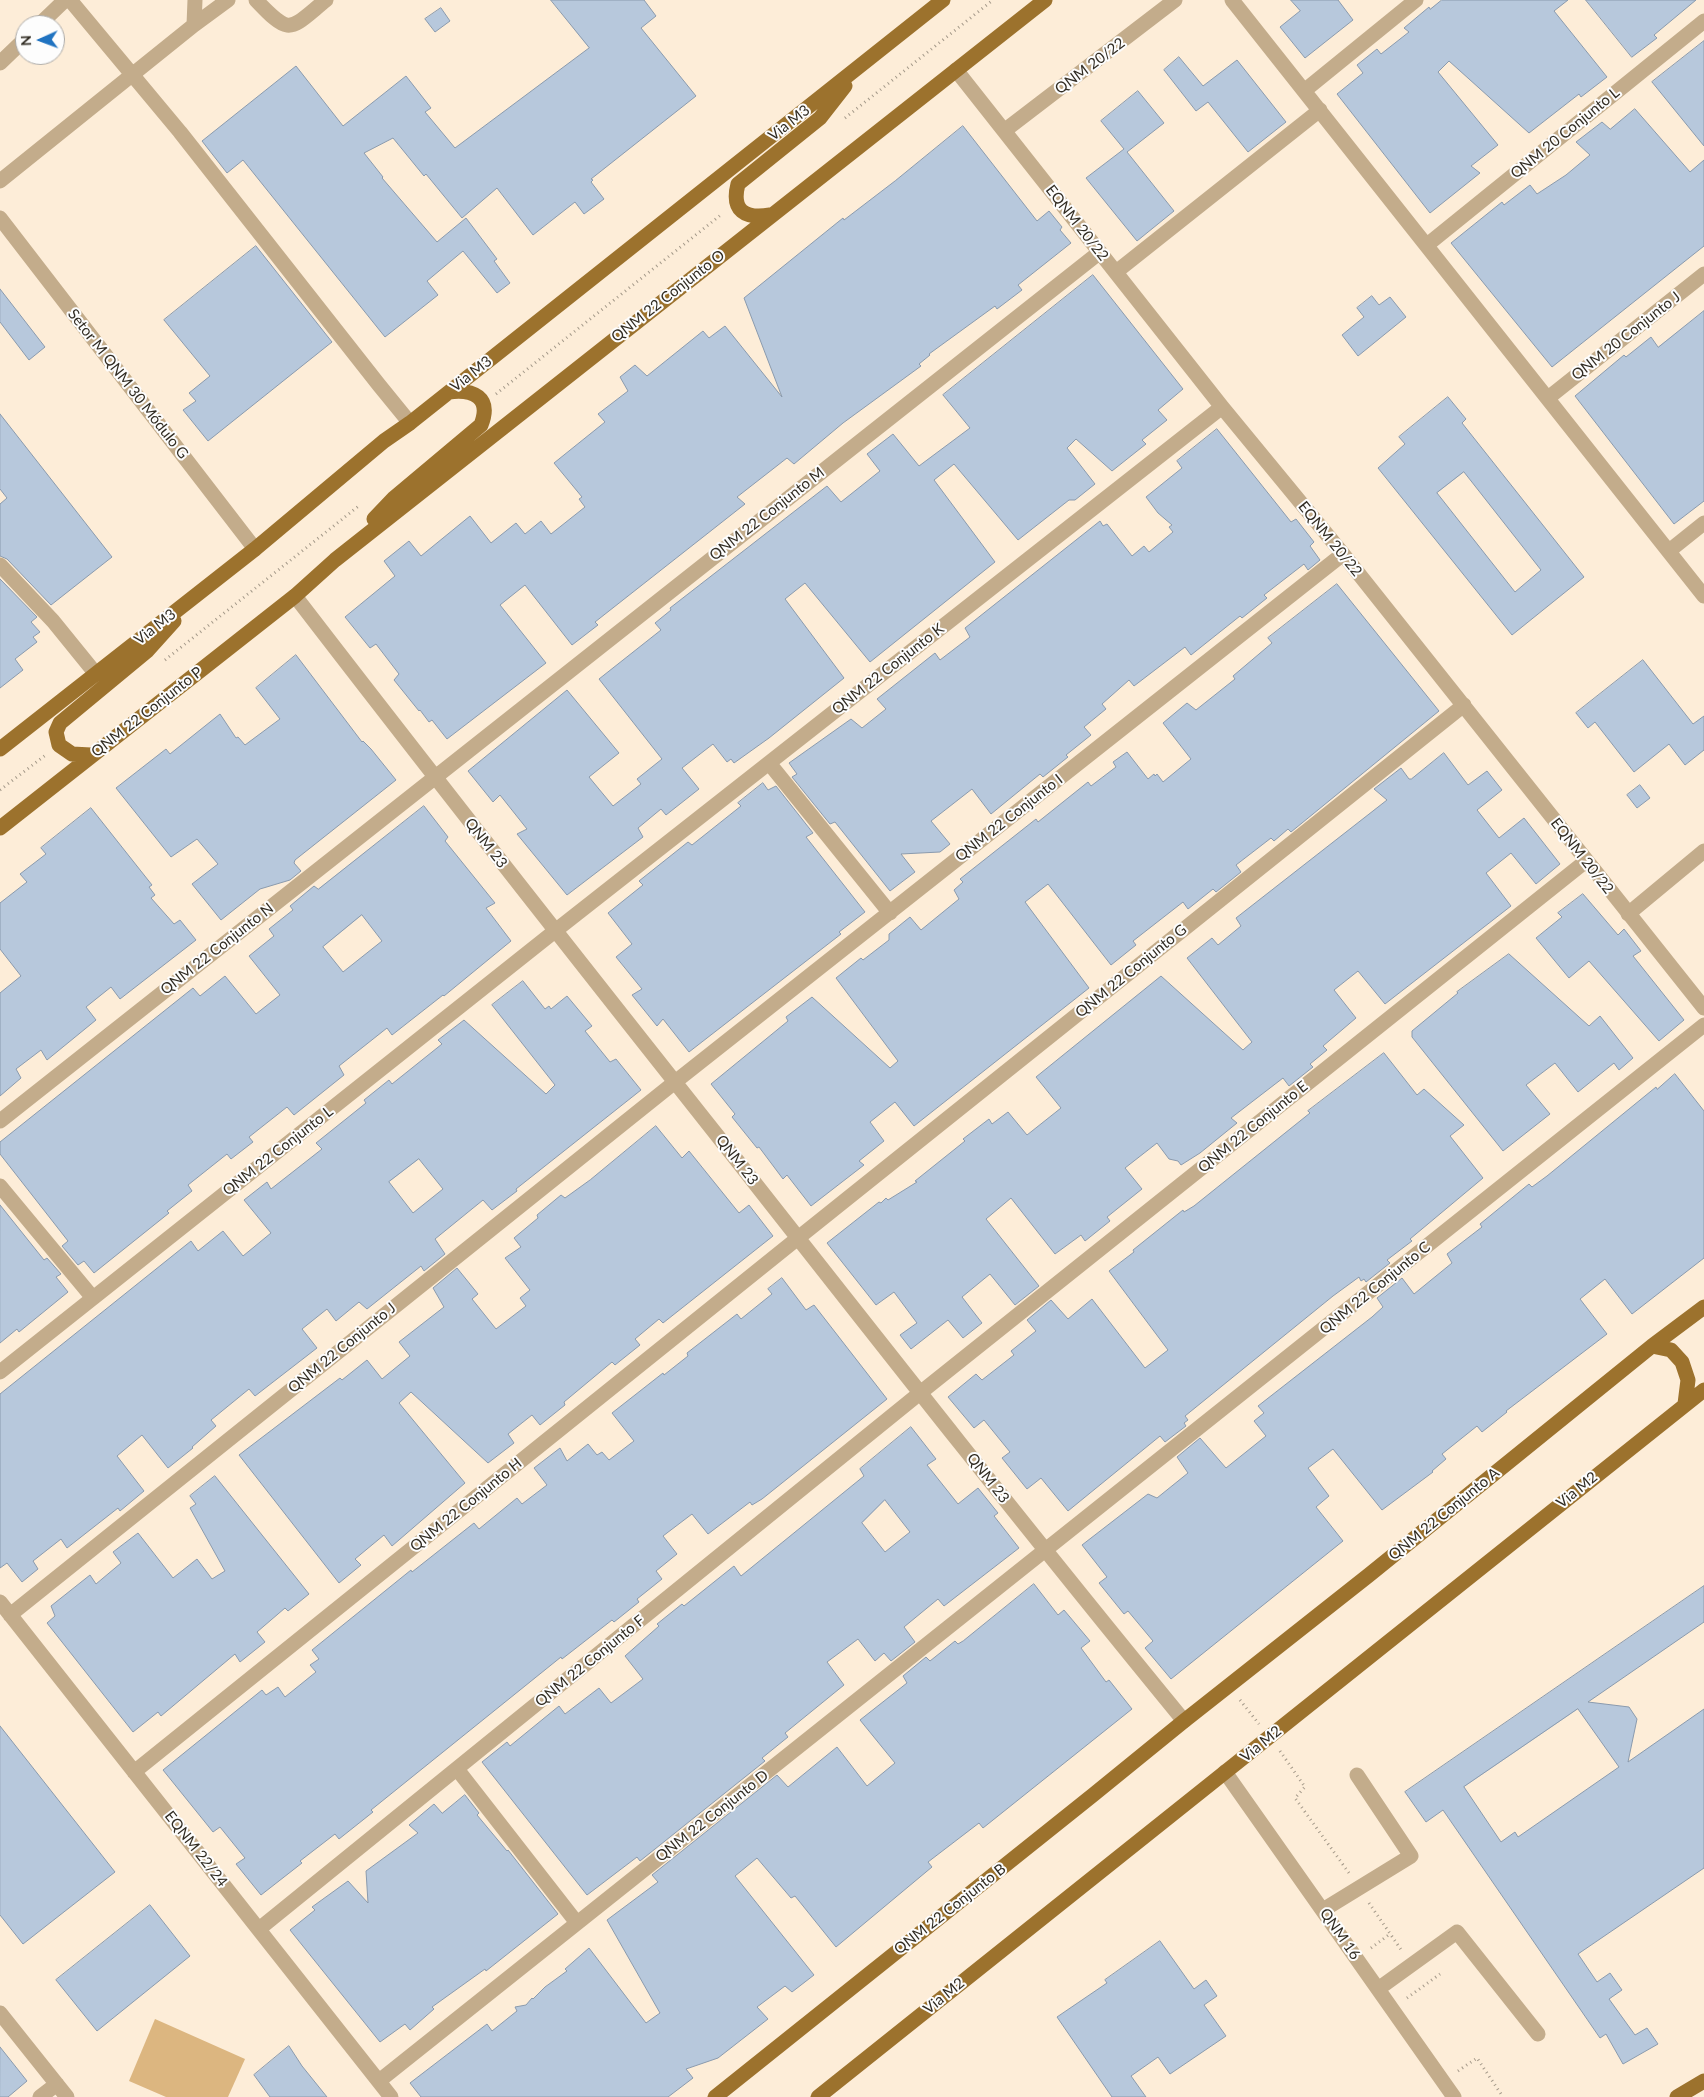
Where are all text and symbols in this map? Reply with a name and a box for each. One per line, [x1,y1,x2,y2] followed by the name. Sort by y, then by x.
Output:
[15,15,65,65] north arrow
[1052,34,1128,98] street label: QNM 20/22
[17,35,34,46] text: N
[1507,84,1623,182] street label: QNM 20 Conjunto L
[765,101,813,145] street label: Via M3
[1042,182,1112,264] street label: EQNM 20/22
[608,246,728,346] street label: QNM 22 Conjunto O
[1568,288,1684,384] street label: QNM 20 Conjunto J
[64,306,192,462] street label: Setor M QNM 30 Módulo G
[447,352,495,396] street label: Via M3
[706,463,828,565] street label: QNM 22 Conjunto M
[1294,498,1366,580] street label: EQNM 20/22
[131,605,179,649] street label: Via M3
[828,620,948,718] street label: QNM 22 Conjunto K
[88,663,206,761] street label: QNM 22 Conjunto P
[952,770,1066,866] street label: QNM 22 Conjunto I
[461,814,511,872] street label: QNM 23
[1547,815,1617,897] street label: EQNM 20/22
[157,899,277,999] street label: QNM 22 Conjunto N
[1072,921,1190,1021] street label: QNM 22 Conjunto G
[1195,1077,1311,1177] street label: QNM 22 Conjunto E
[219,1102,337,1200] street label: QNM 22 Conjunto L
[712,1131,762,1189] street label: QNM 23
[1316,1238,1434,1338] street label: QNM 22 Conjunto C
[284,1299,400,1397] street label: QNM 22 Conjunto J
[963,1449,1013,1507] street label: QNM 23
[406,1454,526,1556] street label: QNM 22 Conjunto H
[1385,1464,1503,1564] street label: QNM 22 Conjunto A
[1553,1468,1601,1512] street label: Via M2
[532,1611,648,1711] street label: QNM 22 Conjunto F
[1237,1722,1285,1766] street label: Via M2
[652,1766,772,1866] street label: QNM 22 Conjunto D
[161,1808,231,1890] street label: EQNM 22/24
[891,1860,1009,1958] street label: QNM 22 Conjunto B
[1316,1905,1364,1963] street label: QNM 16
[920,1974,968,2018] street label: Via M2

